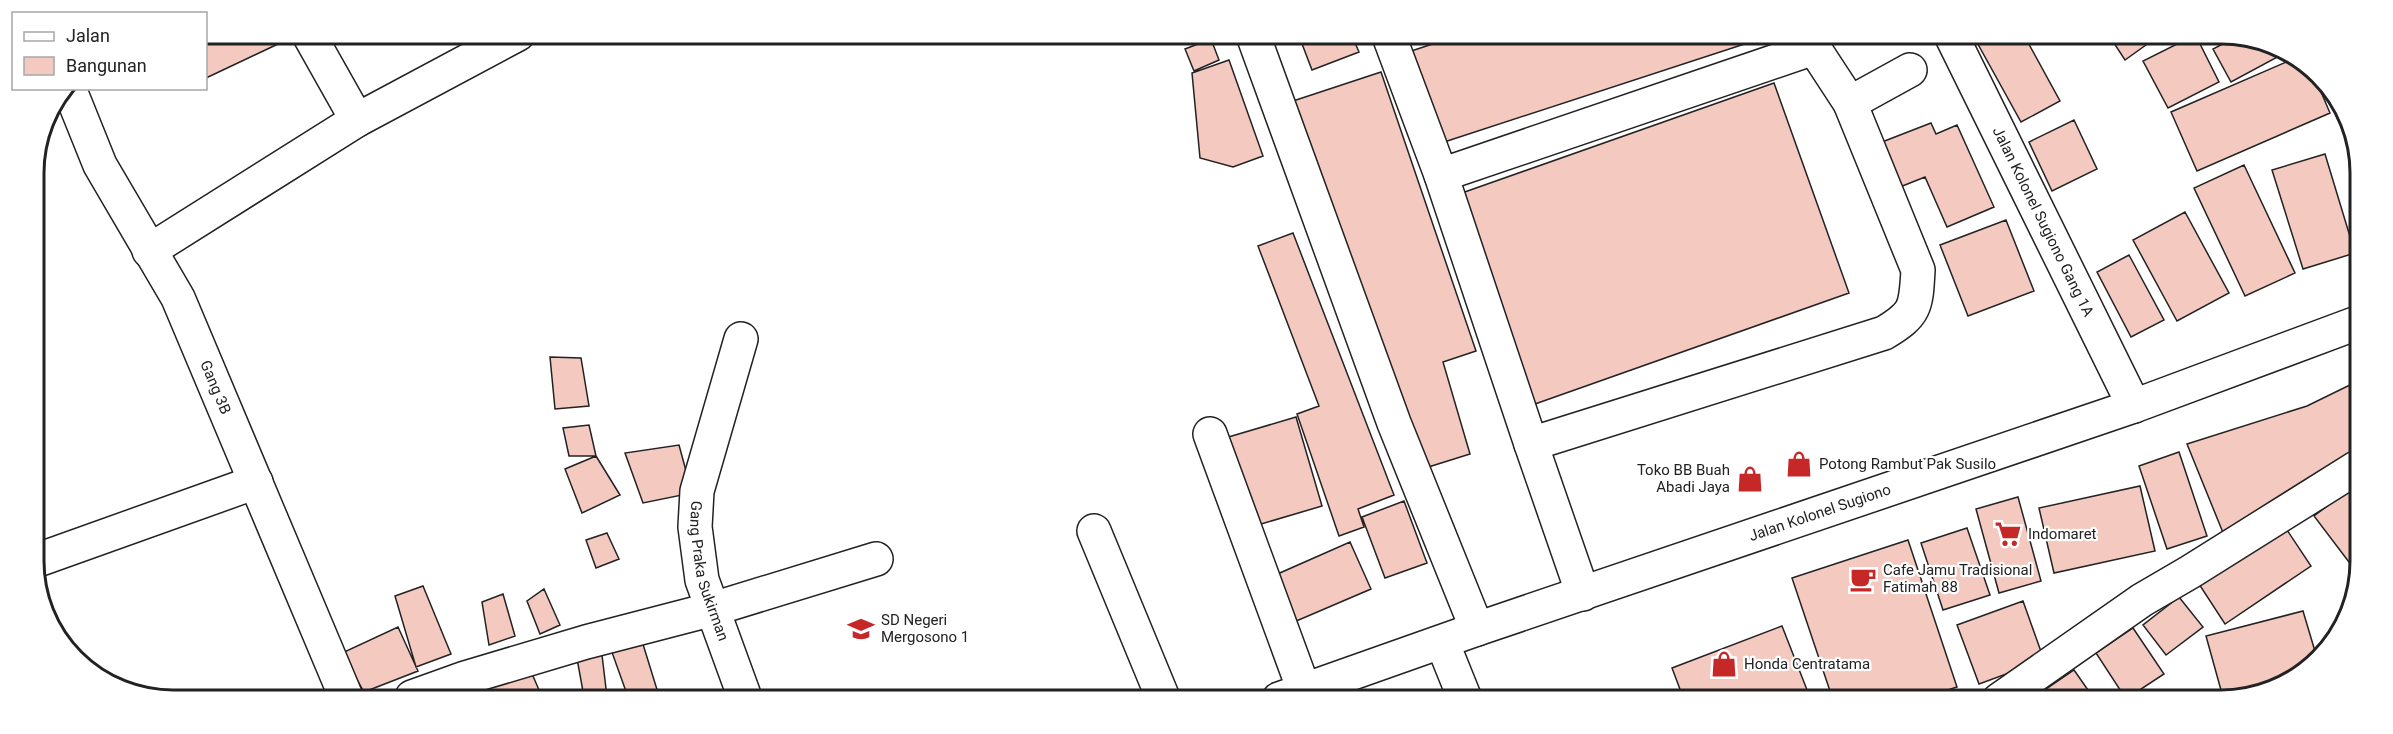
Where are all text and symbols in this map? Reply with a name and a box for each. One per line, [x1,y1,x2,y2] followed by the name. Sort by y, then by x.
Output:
[12,12,207,90] legend
[66,25,110,46] text: Jalan
[66,55,147,76] text: Bangunan
[1989,124,2098,320] street label: Jalan Kolonel Sugiono Gang 1A
[196,358,235,417] street label: Gang 3B
[1784,449,1814,479] shop icon: Potong Rambut Pak Susilo
[1819,455,1996,473] place label: Potong Rambut Pak Susilo
[1637,461,1730,496] place label: Toko BB Buah Abadi Jaya
[1735,464,1765,494] shop icon: Toko BB Buah Abadi Jaya
[1746,480,1893,545] street label: Jalan Kolonel Sugiono
[686,500,732,643] street label: Gang Praka Sukirman
[1993,519,2023,549] supermarket icon: Indomaret
[2028,525,2097,543] place label: Indomaret
[1883,561,2032,596] place label: Cafe Jamu Tradisional Fatimah 88
[1848,564,1878,594] cafe icon: Cafe Jamu Tradisional Fatimah 88
[881,611,969,646] place label: SD Negeri Mergosono 1
[846,614,876,644] school or university icon: SD Negeri Mergosono 1
[1709,649,1739,679] shop icon: Honda Centratama
[1744,655,1870,673] place label: Honda Centratama

